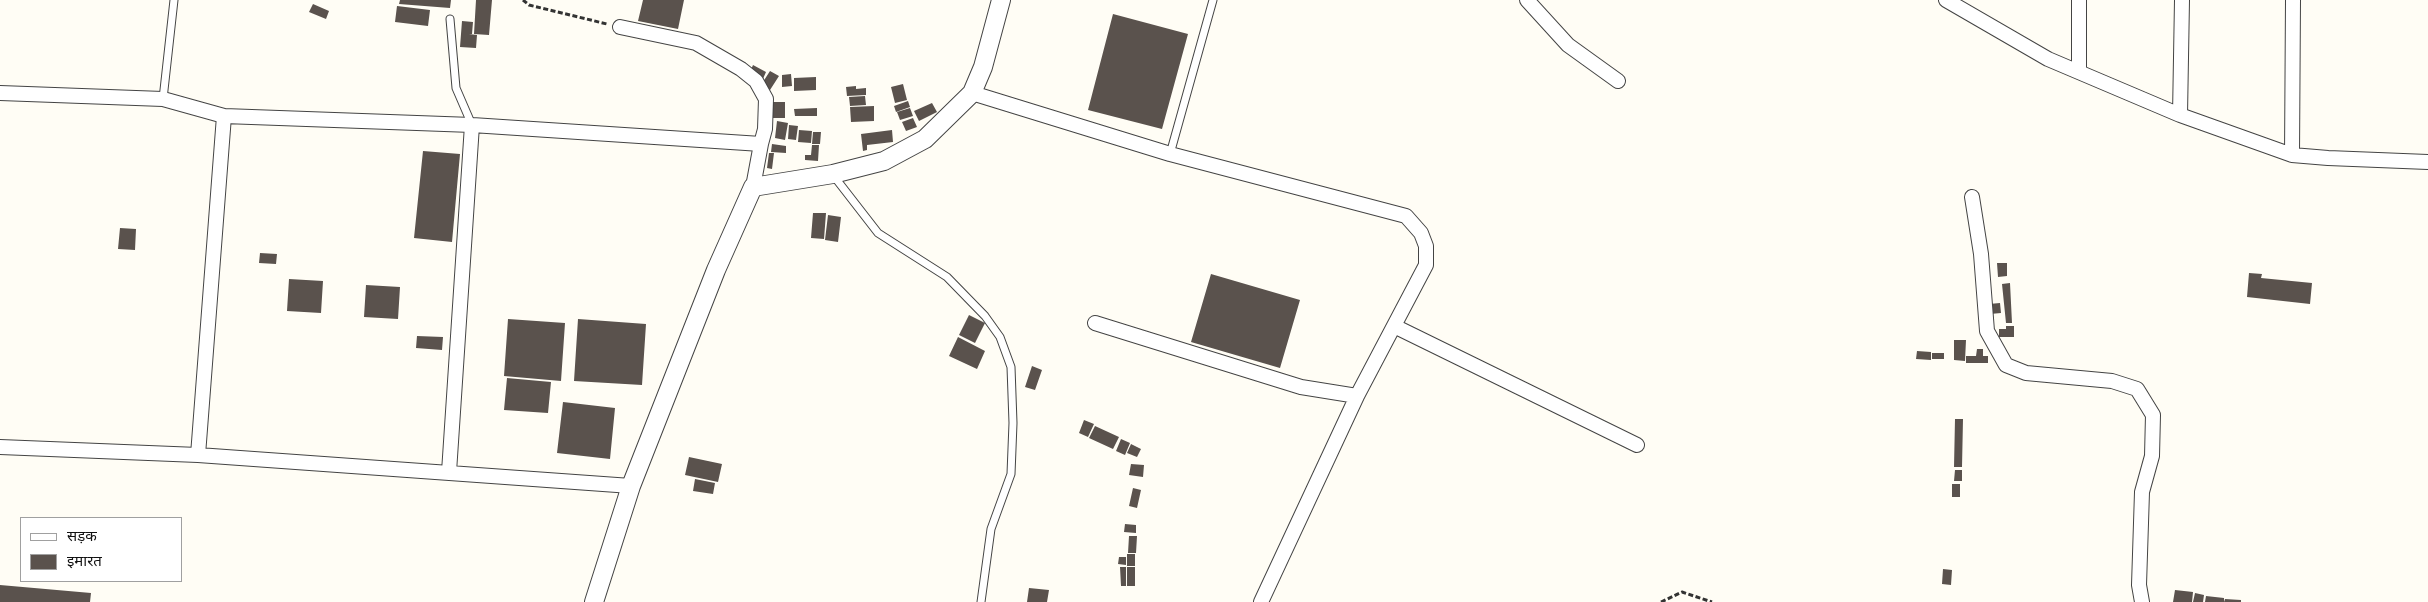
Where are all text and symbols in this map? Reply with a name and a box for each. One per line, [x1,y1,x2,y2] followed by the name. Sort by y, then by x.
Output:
[20,517,182,582] legend
[67,527,97,545] text: सड़क
[67,552,102,570] text: इमारत

